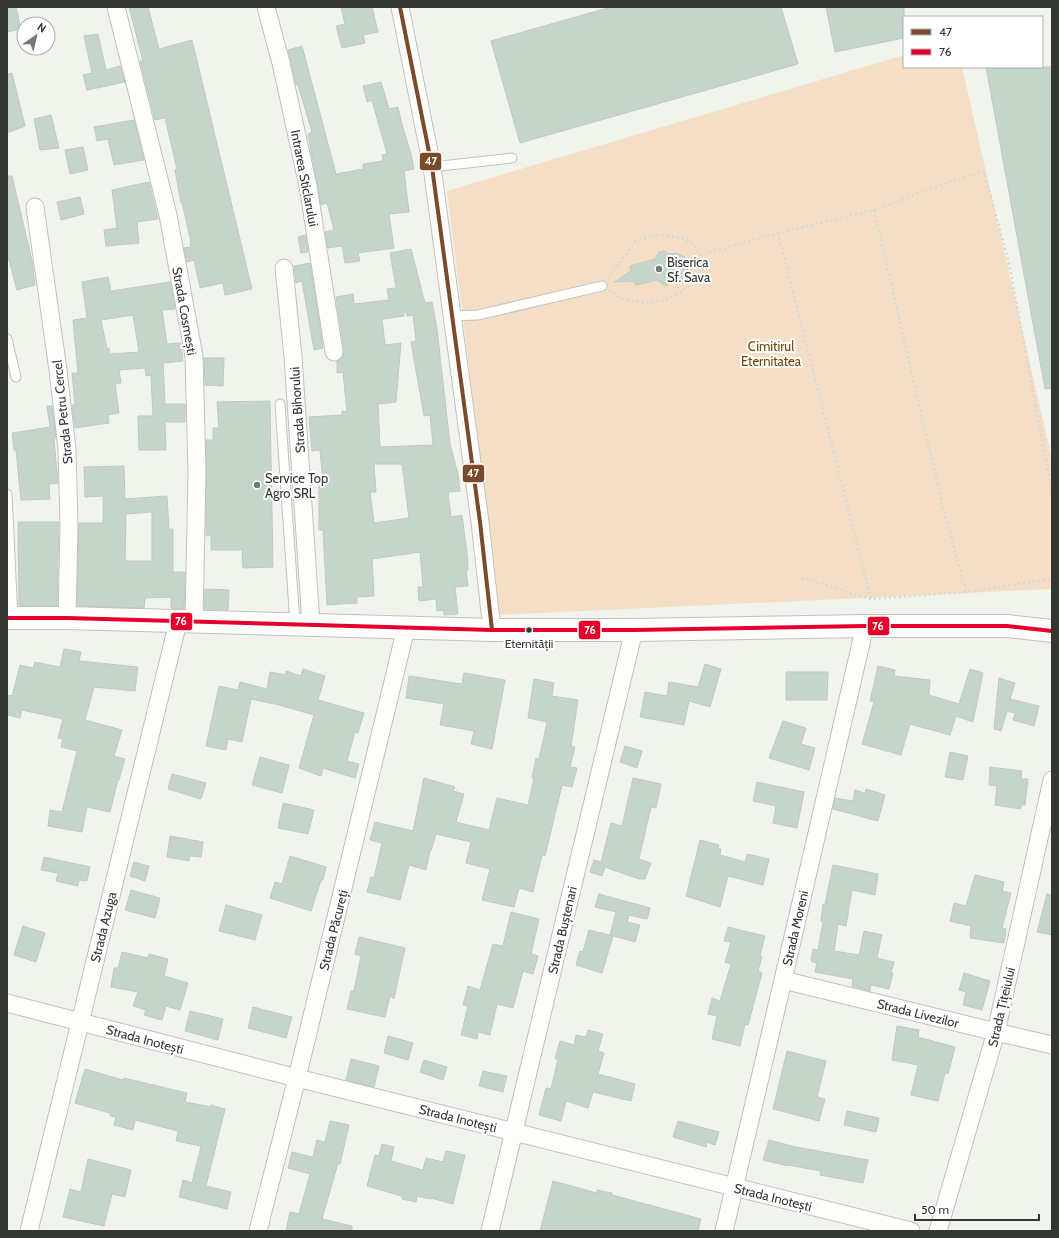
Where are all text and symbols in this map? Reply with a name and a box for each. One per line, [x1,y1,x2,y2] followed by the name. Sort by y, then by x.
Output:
[16,16,56,56] north arrow
[903,16,1043,68] legend
[34,20,49,36] text: N
[939,24,952,39] text: 47
[939,44,952,59] text: 76
[288,128,322,228] street label: Intrarea Sticlarului
[419,152,442,171] line badge: 47
[425,154,438,168] text: 47
[667,254,711,285] place label: Biserica Sf. Sava
[654,264,664,274] marker: Biserica Sf. Sava
[168,266,201,357] street label: Strada Cosmești
[741,338,802,369] park label: Cimitirul Eternitatea
[49,359,75,465] street label: Strada Petru Cercel
[286,366,308,454] street label: Strada Bihorului
[462,464,485,483] line badge: 47
[467,466,480,480] text: 47
[265,470,328,501] place label: Service Top Agro SRL
[252,480,262,490] marker: Service Top Agro SRL
[170,612,193,631] line badge: 76
[175,614,187,628] text: 76
[867,616,890,636] line badge: 76
[872,619,884,633] text: 76
[578,620,601,640] line badge: 76
[584,623,596,637] text: 76
[524,625,534,635] marker: Eternității
[505,636,553,652] place label: Eternității
[544,885,581,976] street label: Strada Buștenari
[315,888,352,972] street label: Strada Păcureți
[87,889,120,964] street label: Strada Azuga
[779,889,811,967] street label: Strada Moreni
[984,966,1019,1049] street label: Strada Țițeiului
[875,995,961,1031] street label: Strada Livezilor
[104,1021,185,1058] street label: Strada Inotești
[417,1101,498,1136] street label: Strada Inotești
[732,1180,813,1215] street label: Strada Inotești
[915,1196,1039,1222] scale bar
[921,1202,949,1217] text: 50 m

